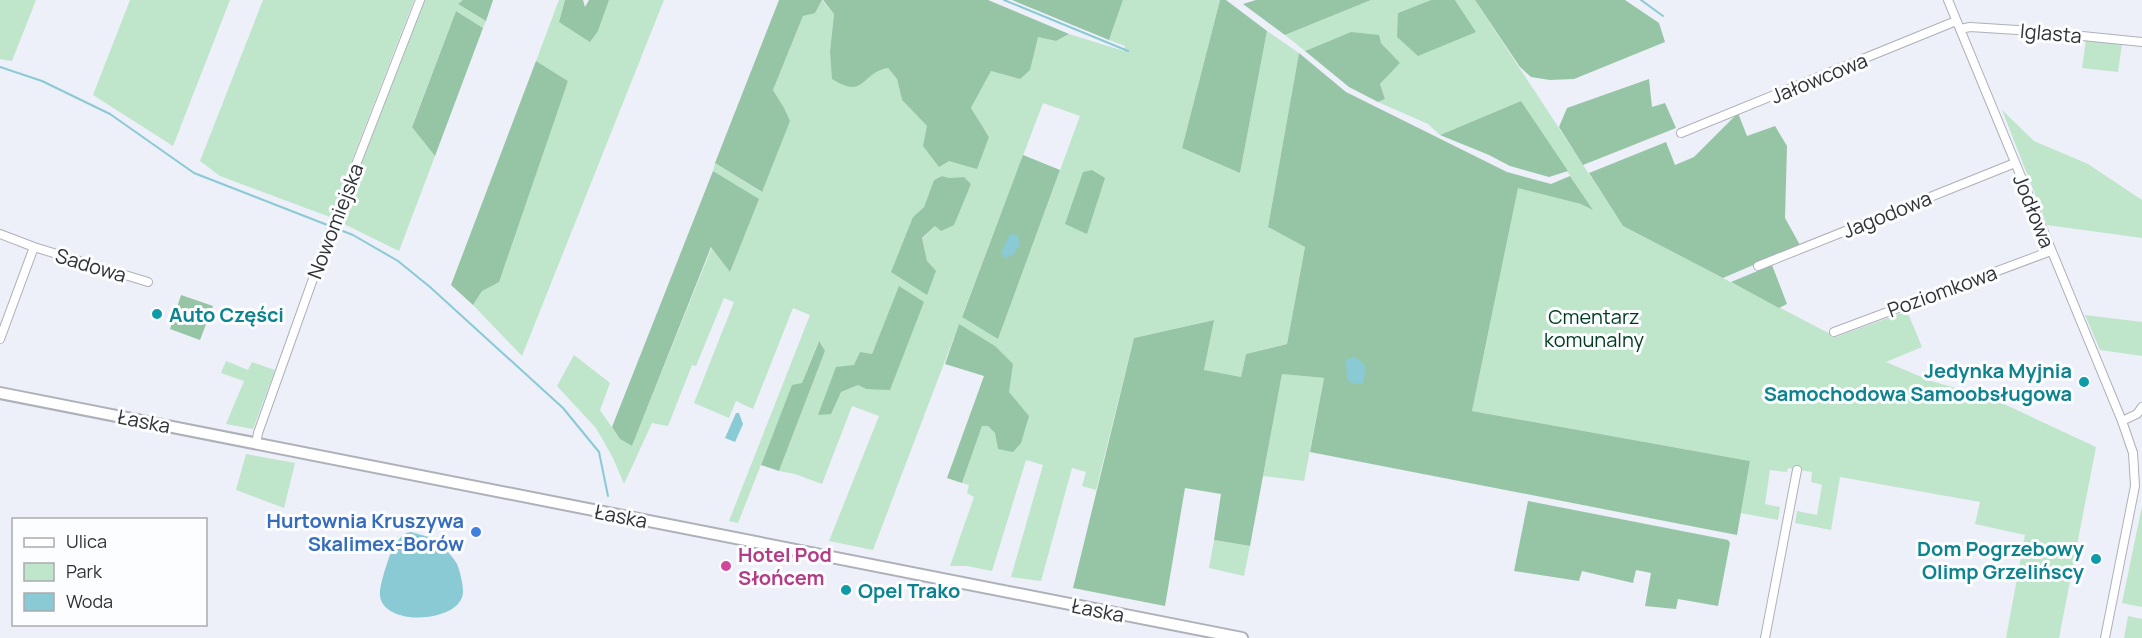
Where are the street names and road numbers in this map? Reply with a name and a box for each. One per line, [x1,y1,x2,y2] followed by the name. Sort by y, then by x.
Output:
[2019,17,2083,49] street label: Iglasta
[1767,46,1871,110] street label: Jałowcowa
[301,159,369,283] street label: Nowomiejska
[2007,170,2061,252] street label: Jodłowa
[1839,184,1935,244] street label: Jagodowa
[52,241,130,289] street label: Sadowa
[1884,259,2000,323] street label: Poziomkowa
[115,403,173,439] street label: Łaska
[592,498,650,534] street label: Łaska
[1069,592,1127,628] street label: Łaska

